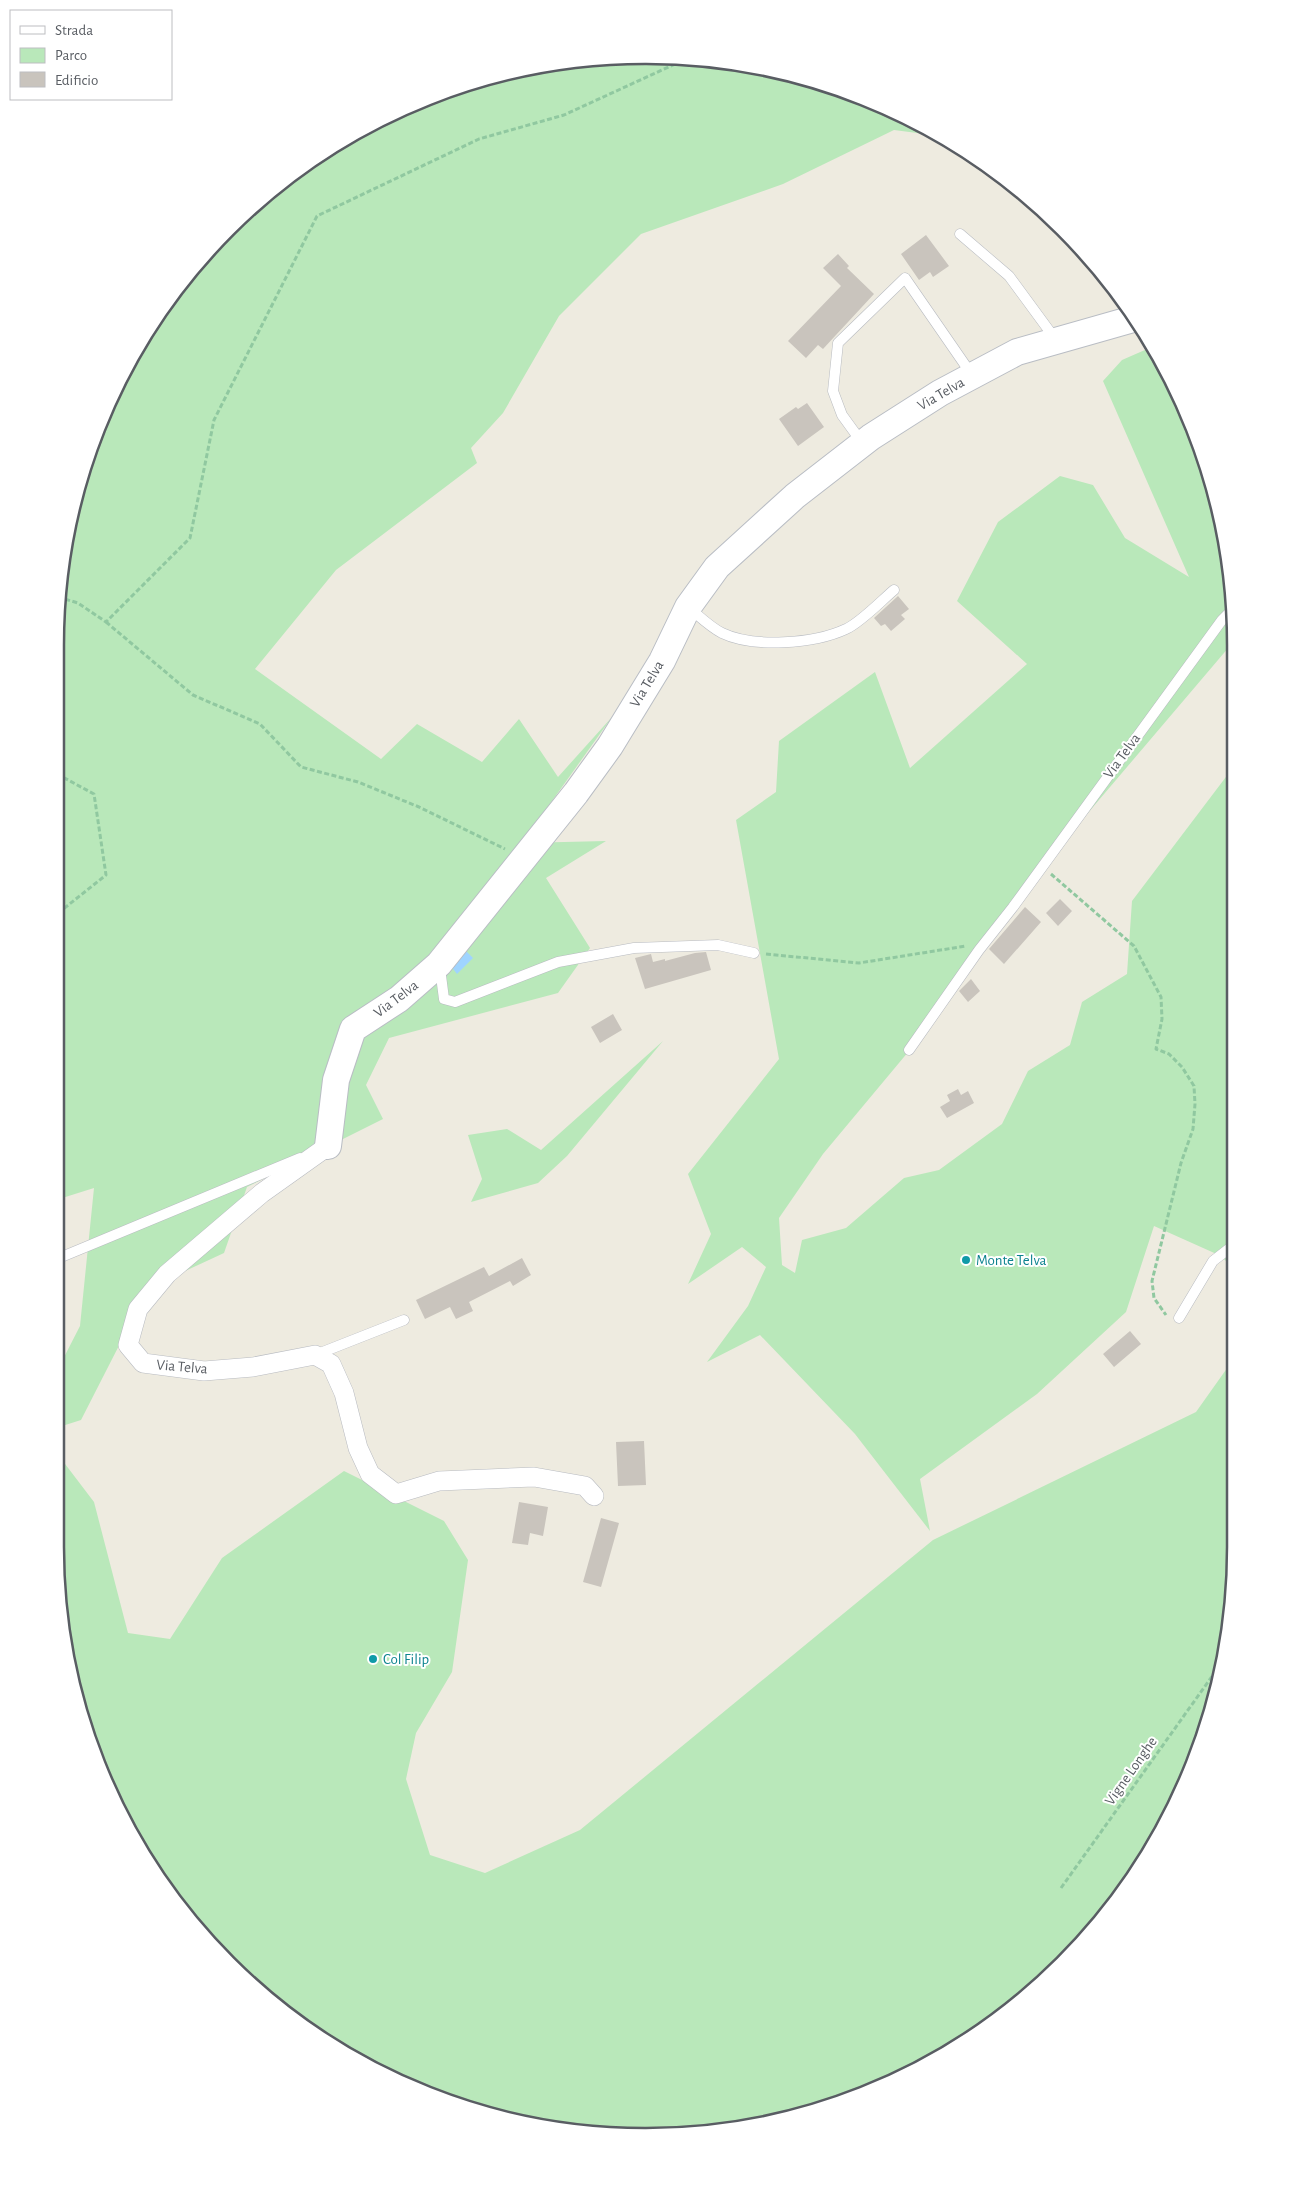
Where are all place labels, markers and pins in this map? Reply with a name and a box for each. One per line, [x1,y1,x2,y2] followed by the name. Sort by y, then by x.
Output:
[976,1253,1047,1268] place label: Monte Telva
[960,1254,972,1266] marker: Monte Telva
[383,1652,429,1667] place label: Col Filip
[367,1653,379,1665] marker: Col Filip

